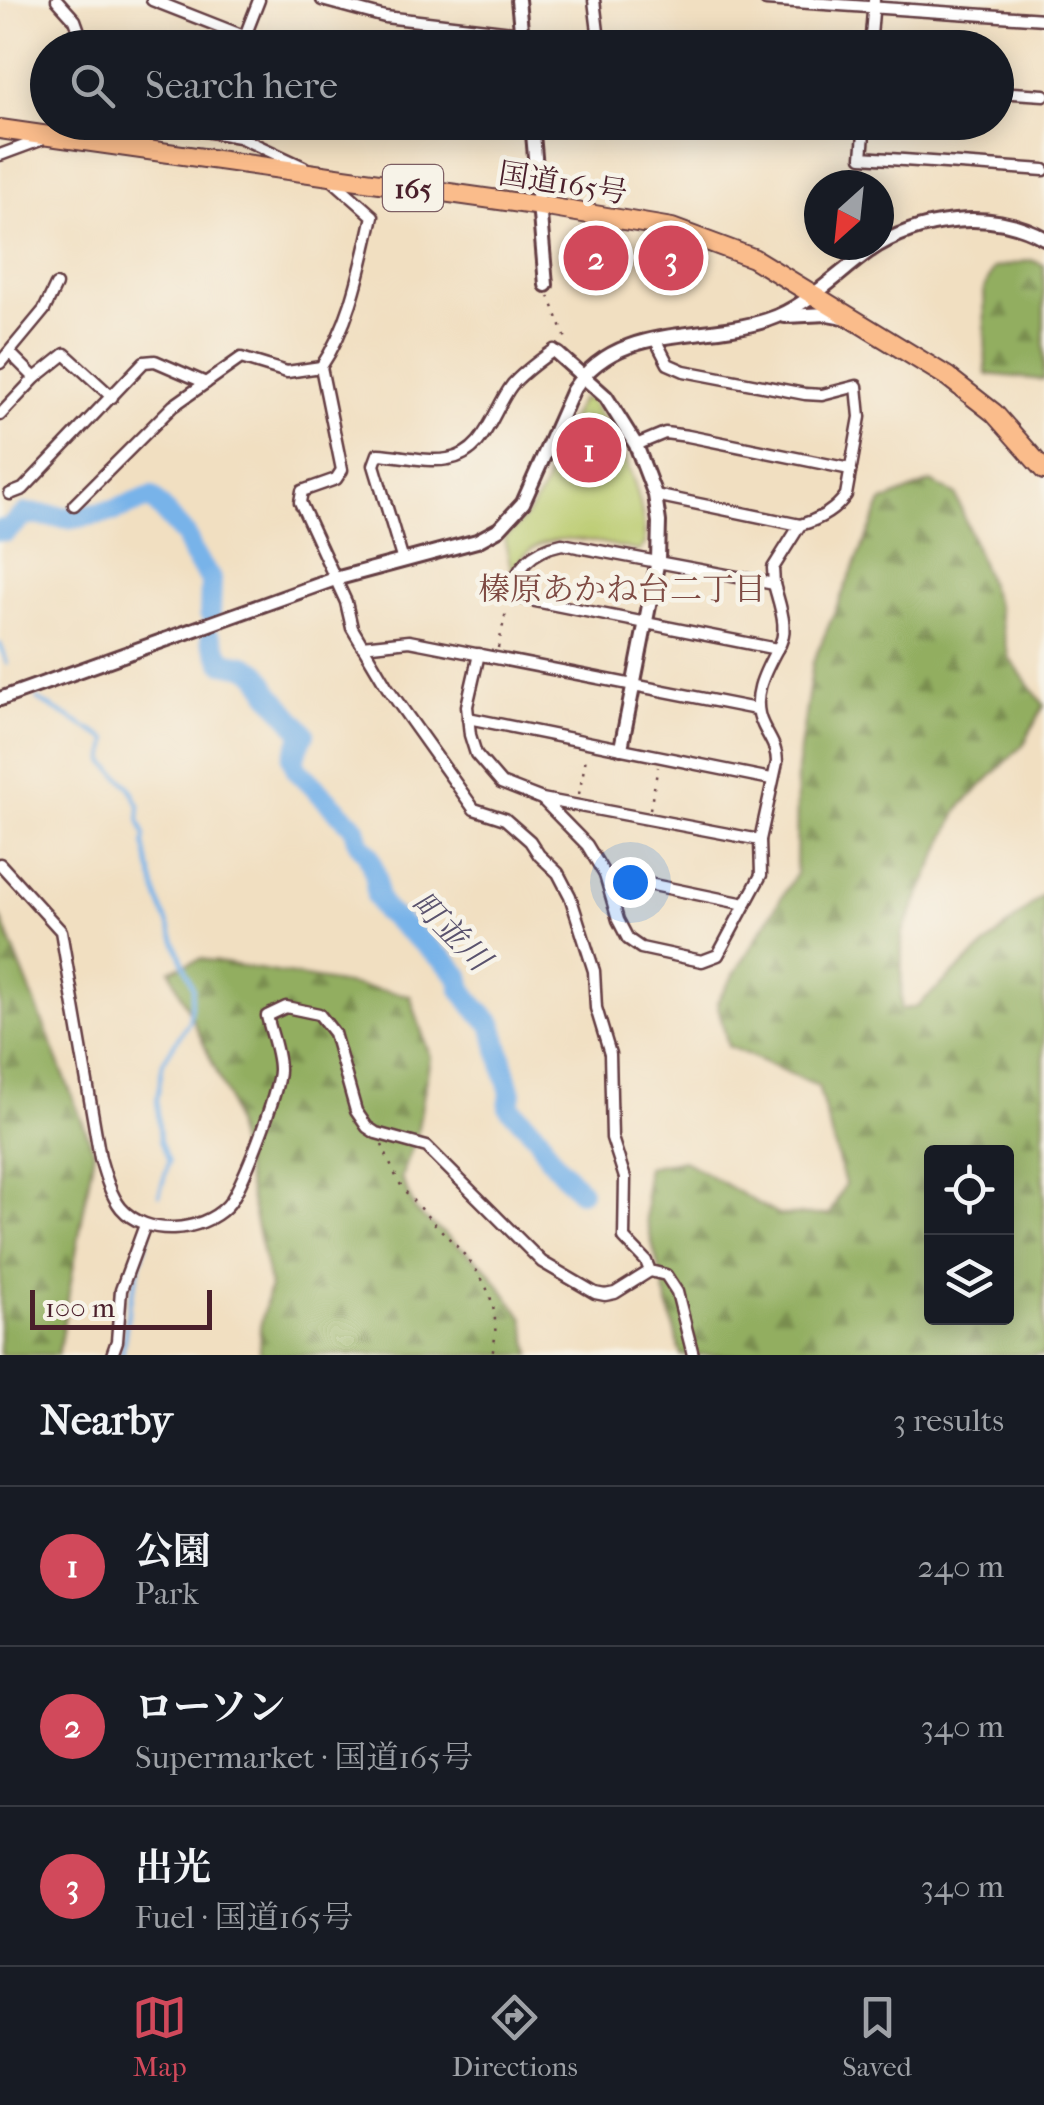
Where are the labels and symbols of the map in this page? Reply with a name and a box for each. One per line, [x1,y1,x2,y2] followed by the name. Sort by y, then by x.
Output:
[496,156,630,211] street label: 国道165号
[383,165,443,211] road number: 165
[804,170,894,260] north arrow
[564,220,628,296] pin: 2
[638,220,704,296] pin: 3
[556,412,622,488] pin: 1
[478,571,766,608] district label: 榛原あかね台二丁目
[605,857,656,908] your location
[404,884,500,980] water label: 町並川
[30,1285,212,1330] scale bar

